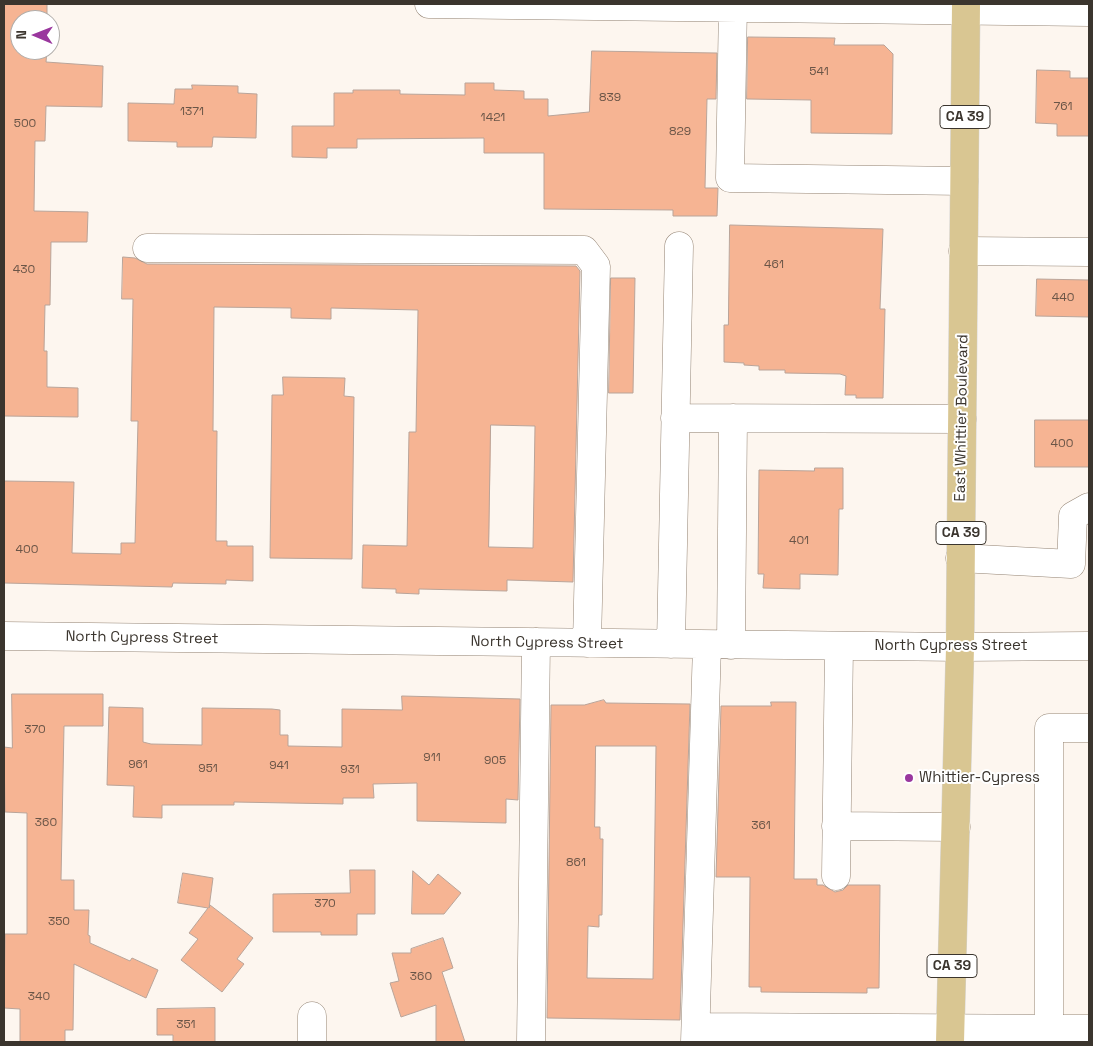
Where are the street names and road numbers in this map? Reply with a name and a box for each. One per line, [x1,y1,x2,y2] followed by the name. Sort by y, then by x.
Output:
[940,105,990,128] road number: CA 39
[952,334,972,502] street label: East Whittier Boulevard
[936,522,986,544] road number: CA 39
[65,628,219,648] street label: North Cypress Street
[470,633,624,653] street label: North Cypress Street
[874,637,1028,655] street label: North Cypress Street
[927,954,977,978] road number: CA 39

